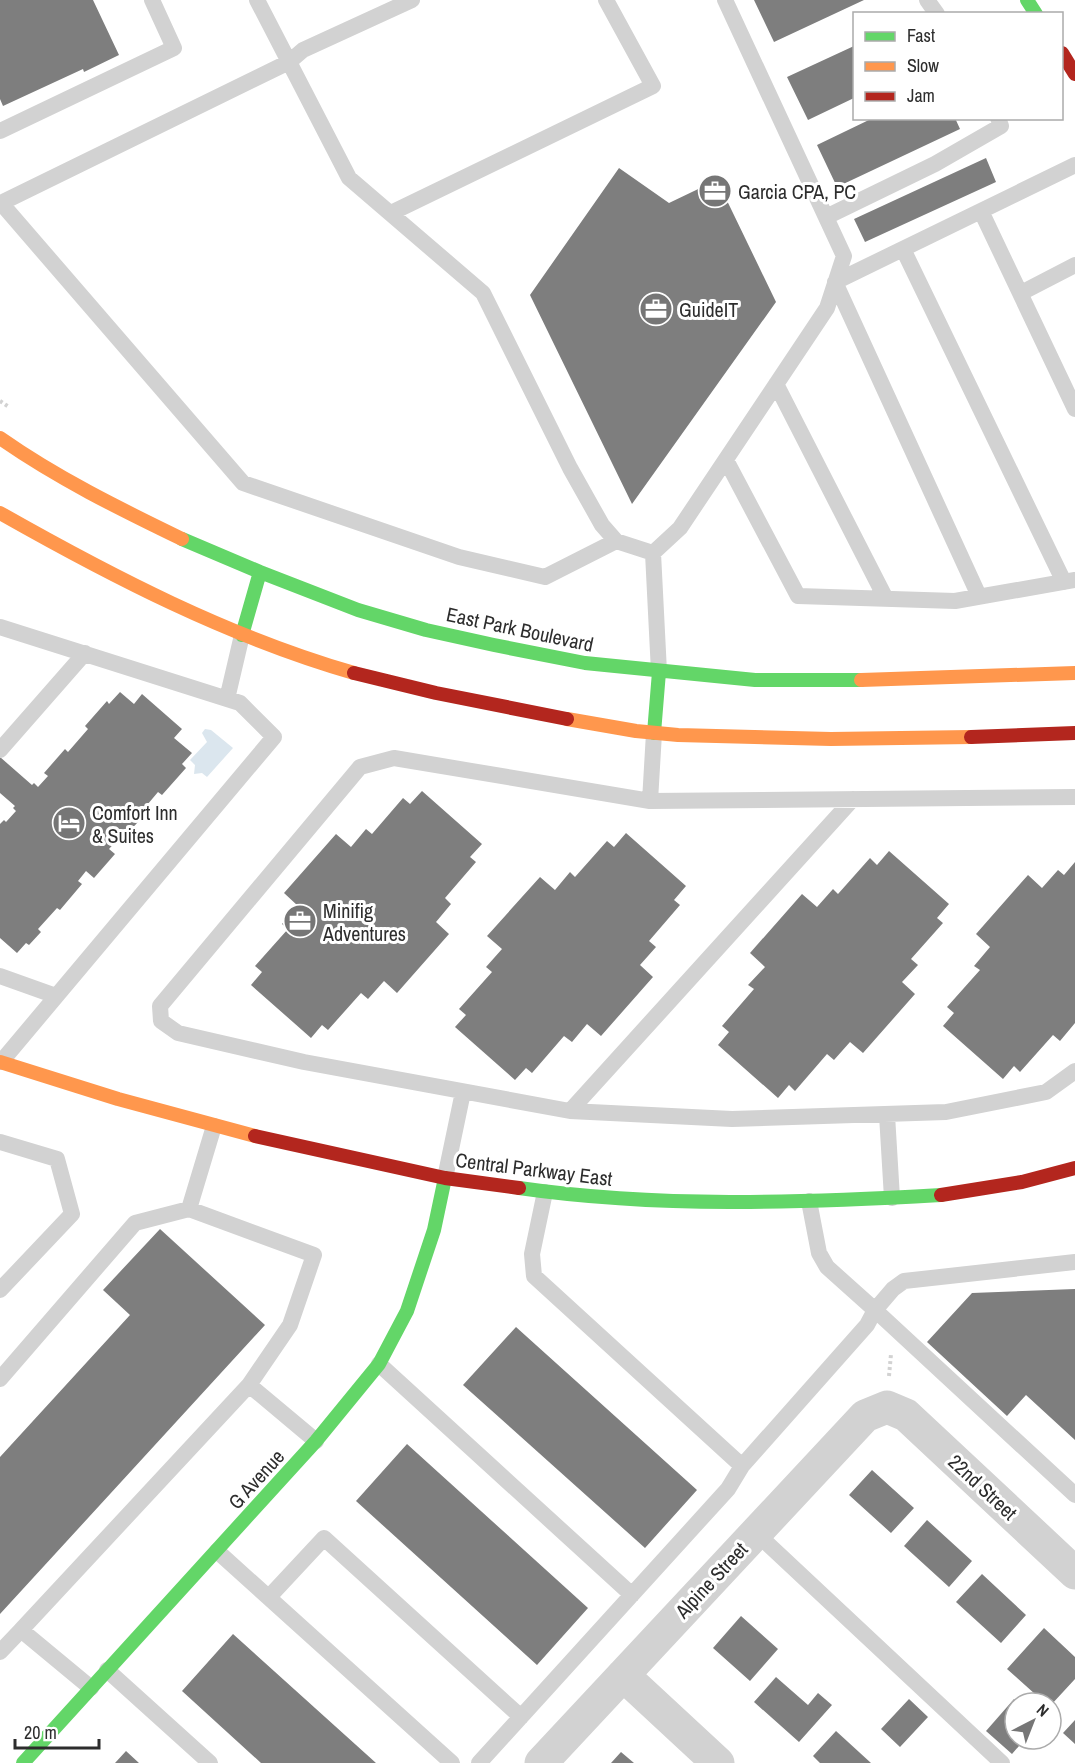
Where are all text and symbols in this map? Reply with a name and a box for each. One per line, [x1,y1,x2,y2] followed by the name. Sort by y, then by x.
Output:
[853,12,1063,120] legend
[907,23,935,48] text: Fast
[907,53,939,78] text: Slow
[907,83,935,108] text: Jam
[697,173,733,209] office icon: Garcia CPA, PC
[738,178,856,205] place label: Garcia CPA, PC
[638,291,674,327] office icon: GuideIT
[679,296,738,323] place label: GuideIT
[444,600,596,658] street label: East Park Boulevard
[92,799,178,849] place label: Comfort Inn & Suites
[51,805,87,841] hotel icon: Comfort Inn & Suites
[322,897,406,947] place label: Minifig Adventures
[282,903,318,939] office icon: Minifig Adventures
[454,1146,614,1192] street label: Central Parkway East
[222,1443,290,1515] street label: G Avenue
[943,1448,1024,1526] street label: 22nd Street
[668,1536,754,1625] street label: Alpine Street
[1003,1691,1063,1751] north arrow
[1032,1699,1054,1721] text: N
[15,1712,99,1750] scale bar
[24,1720,57,1745] text: 20 m

